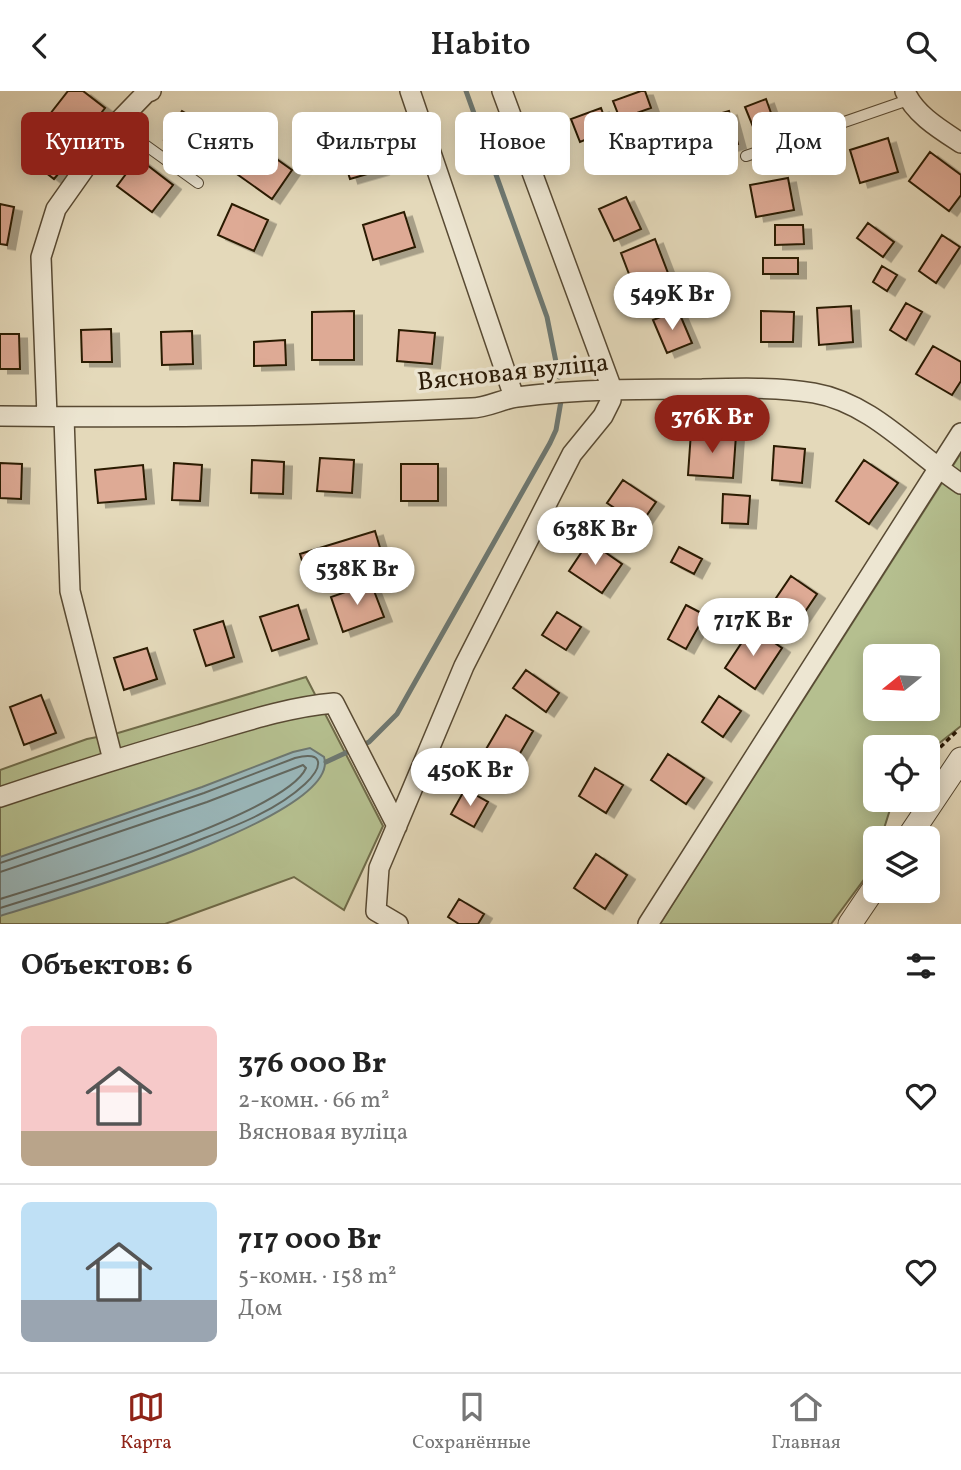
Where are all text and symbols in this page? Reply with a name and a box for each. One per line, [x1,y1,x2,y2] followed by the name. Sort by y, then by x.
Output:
[431,24,530,68] text: Habito
[21,27,59,65] icon: back
[902,27,940,65] icon: search
[21,112,149,175] chip: Купить
[163,112,278,175] chip: Снять
[292,112,441,175] chip: Фильтры
[455,112,570,175] chip: Новое
[584,112,738,175] chip: Квартира
[752,112,846,175] chip: Дом
[607,273,737,332] pin: 549K Br
[630,279,714,311] text: 549K Br
[415,345,611,401] street label: Вясновая вуліца
[647,395,777,455] pin: 376K Br
[671,402,753,434] text: 376K Br
[530,507,660,567] pin: 638K Br
[553,514,637,546] text: 638K Br
[292,547,422,607] pin: 538K Br
[316,554,398,586] text: 538K Br
[688,599,818,658] pin: 717K Br
[714,605,792,637] text: 717K Br
[863,644,940,721] north arrow
[863,644,940,903] map controls
[863,735,940,812] button: locate
[405,749,535,808] pin: 450K Br
[427,755,513,787] text: 450K Br
[863,826,940,903] button: layers
[21,945,193,987] text: Объектов: 6
[902,947,940,985] icon: filters
[238,1043,386,1085] text: 376 000 Br
[77,1054,161,1138] icon: home
[902,1077,940,1115] icon: heart
[238,1085,389,1117] text: 2-комн. · 66 m²
[238,1117,408,1149] text: Вясновая вуліца
[238,1219,381,1261] text: 717 000 Br
[77,1230,161,1314] icon: home
[902,1253,940,1291] icon: heart
[238,1261,397,1293] text: 5-комн. · 158 m²
[238,1293,282,1325] text: Дом
[120,1388,172,1456] tab: Карта
[412,1388,531,1456] tab: Сохранённые
[771,1388,841,1456] tab: Главная

